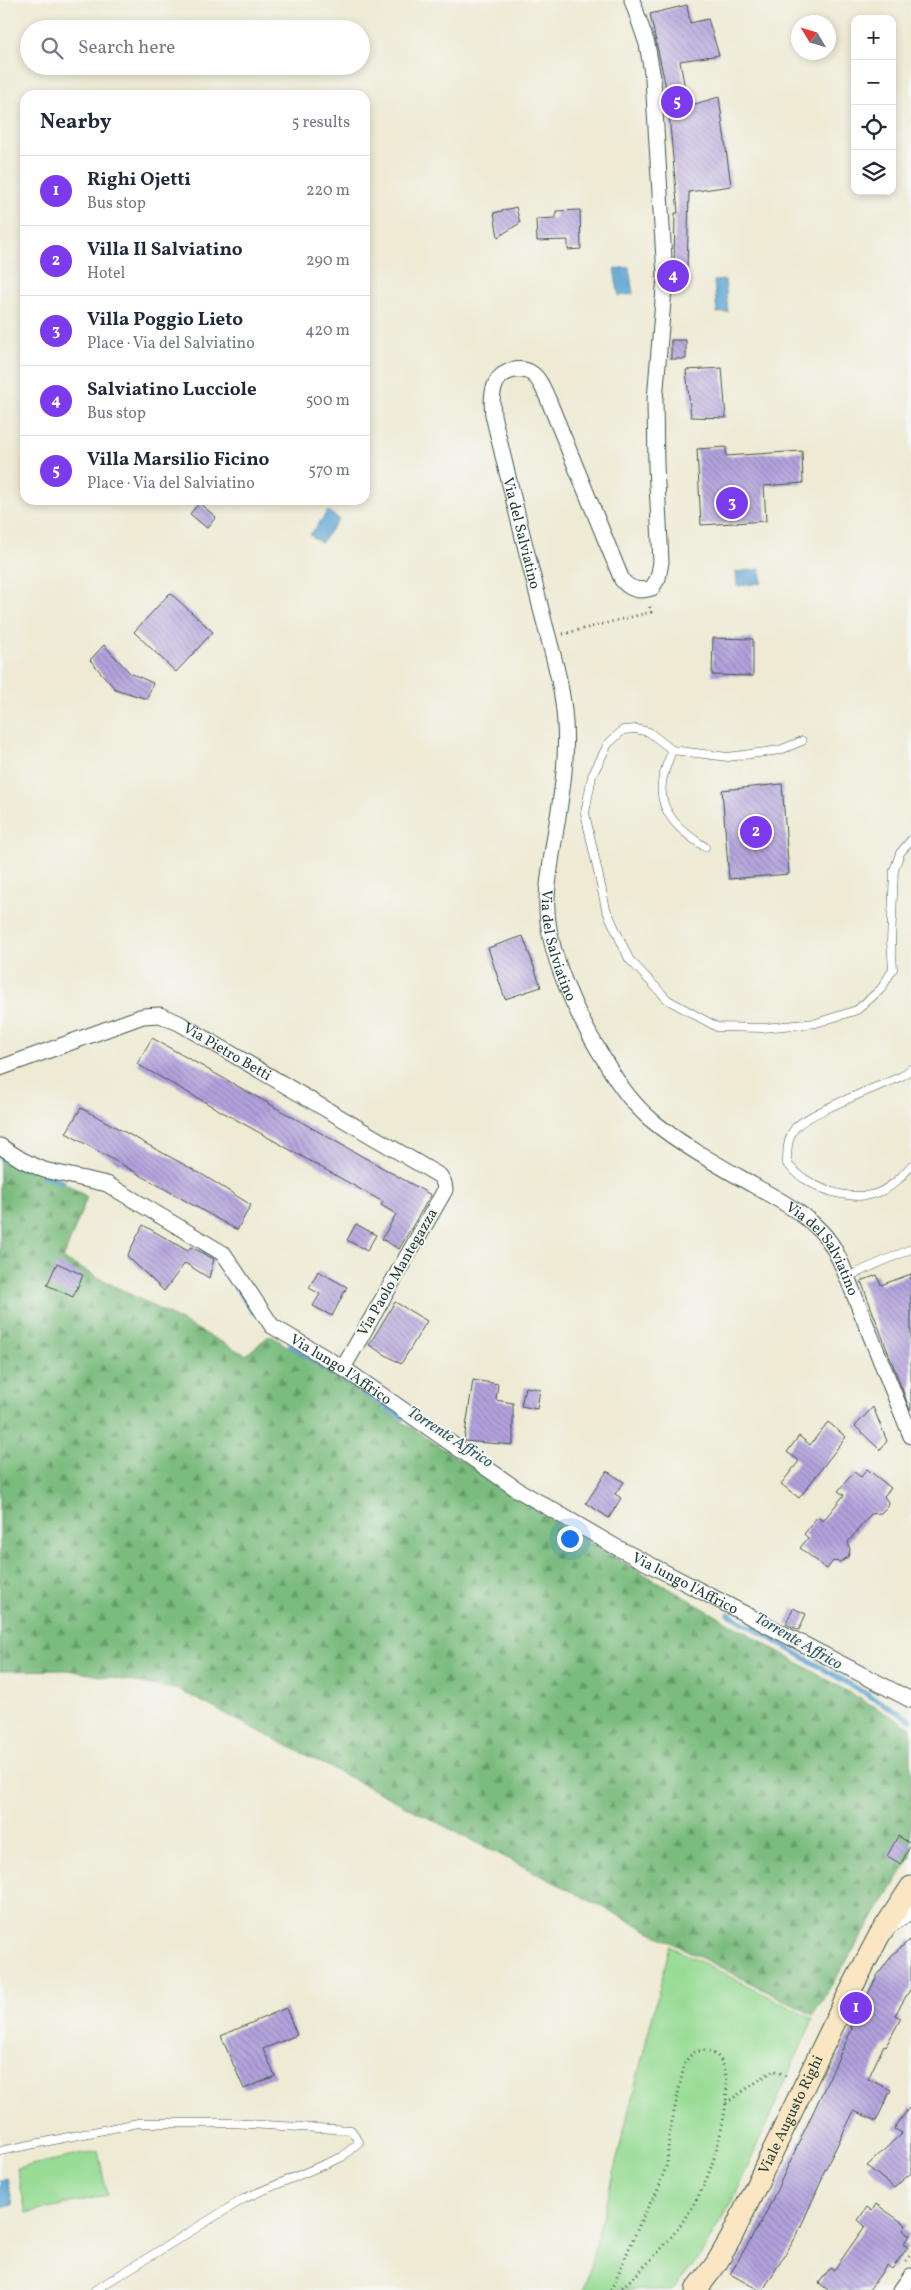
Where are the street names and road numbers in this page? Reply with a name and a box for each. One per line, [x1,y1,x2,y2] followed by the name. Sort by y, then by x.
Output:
[496,475,545,592] street label: Via del Salviatino
[535,889,580,1005] street label: Via del Salviatino
[179,1019,275,1087] street label: Via Pietro Betti
[781,1198,862,1299] street label: Via del Salviatino
[353,1205,443,1340] street label: Via Paolo Mantegazza
[285,1330,395,1411] street label: Via lungo l'Affrico
[628,1548,742,1621] street label: Via lungo l'Affrico
[754,2052,829,2178] street label: Viale Augusto Righi

